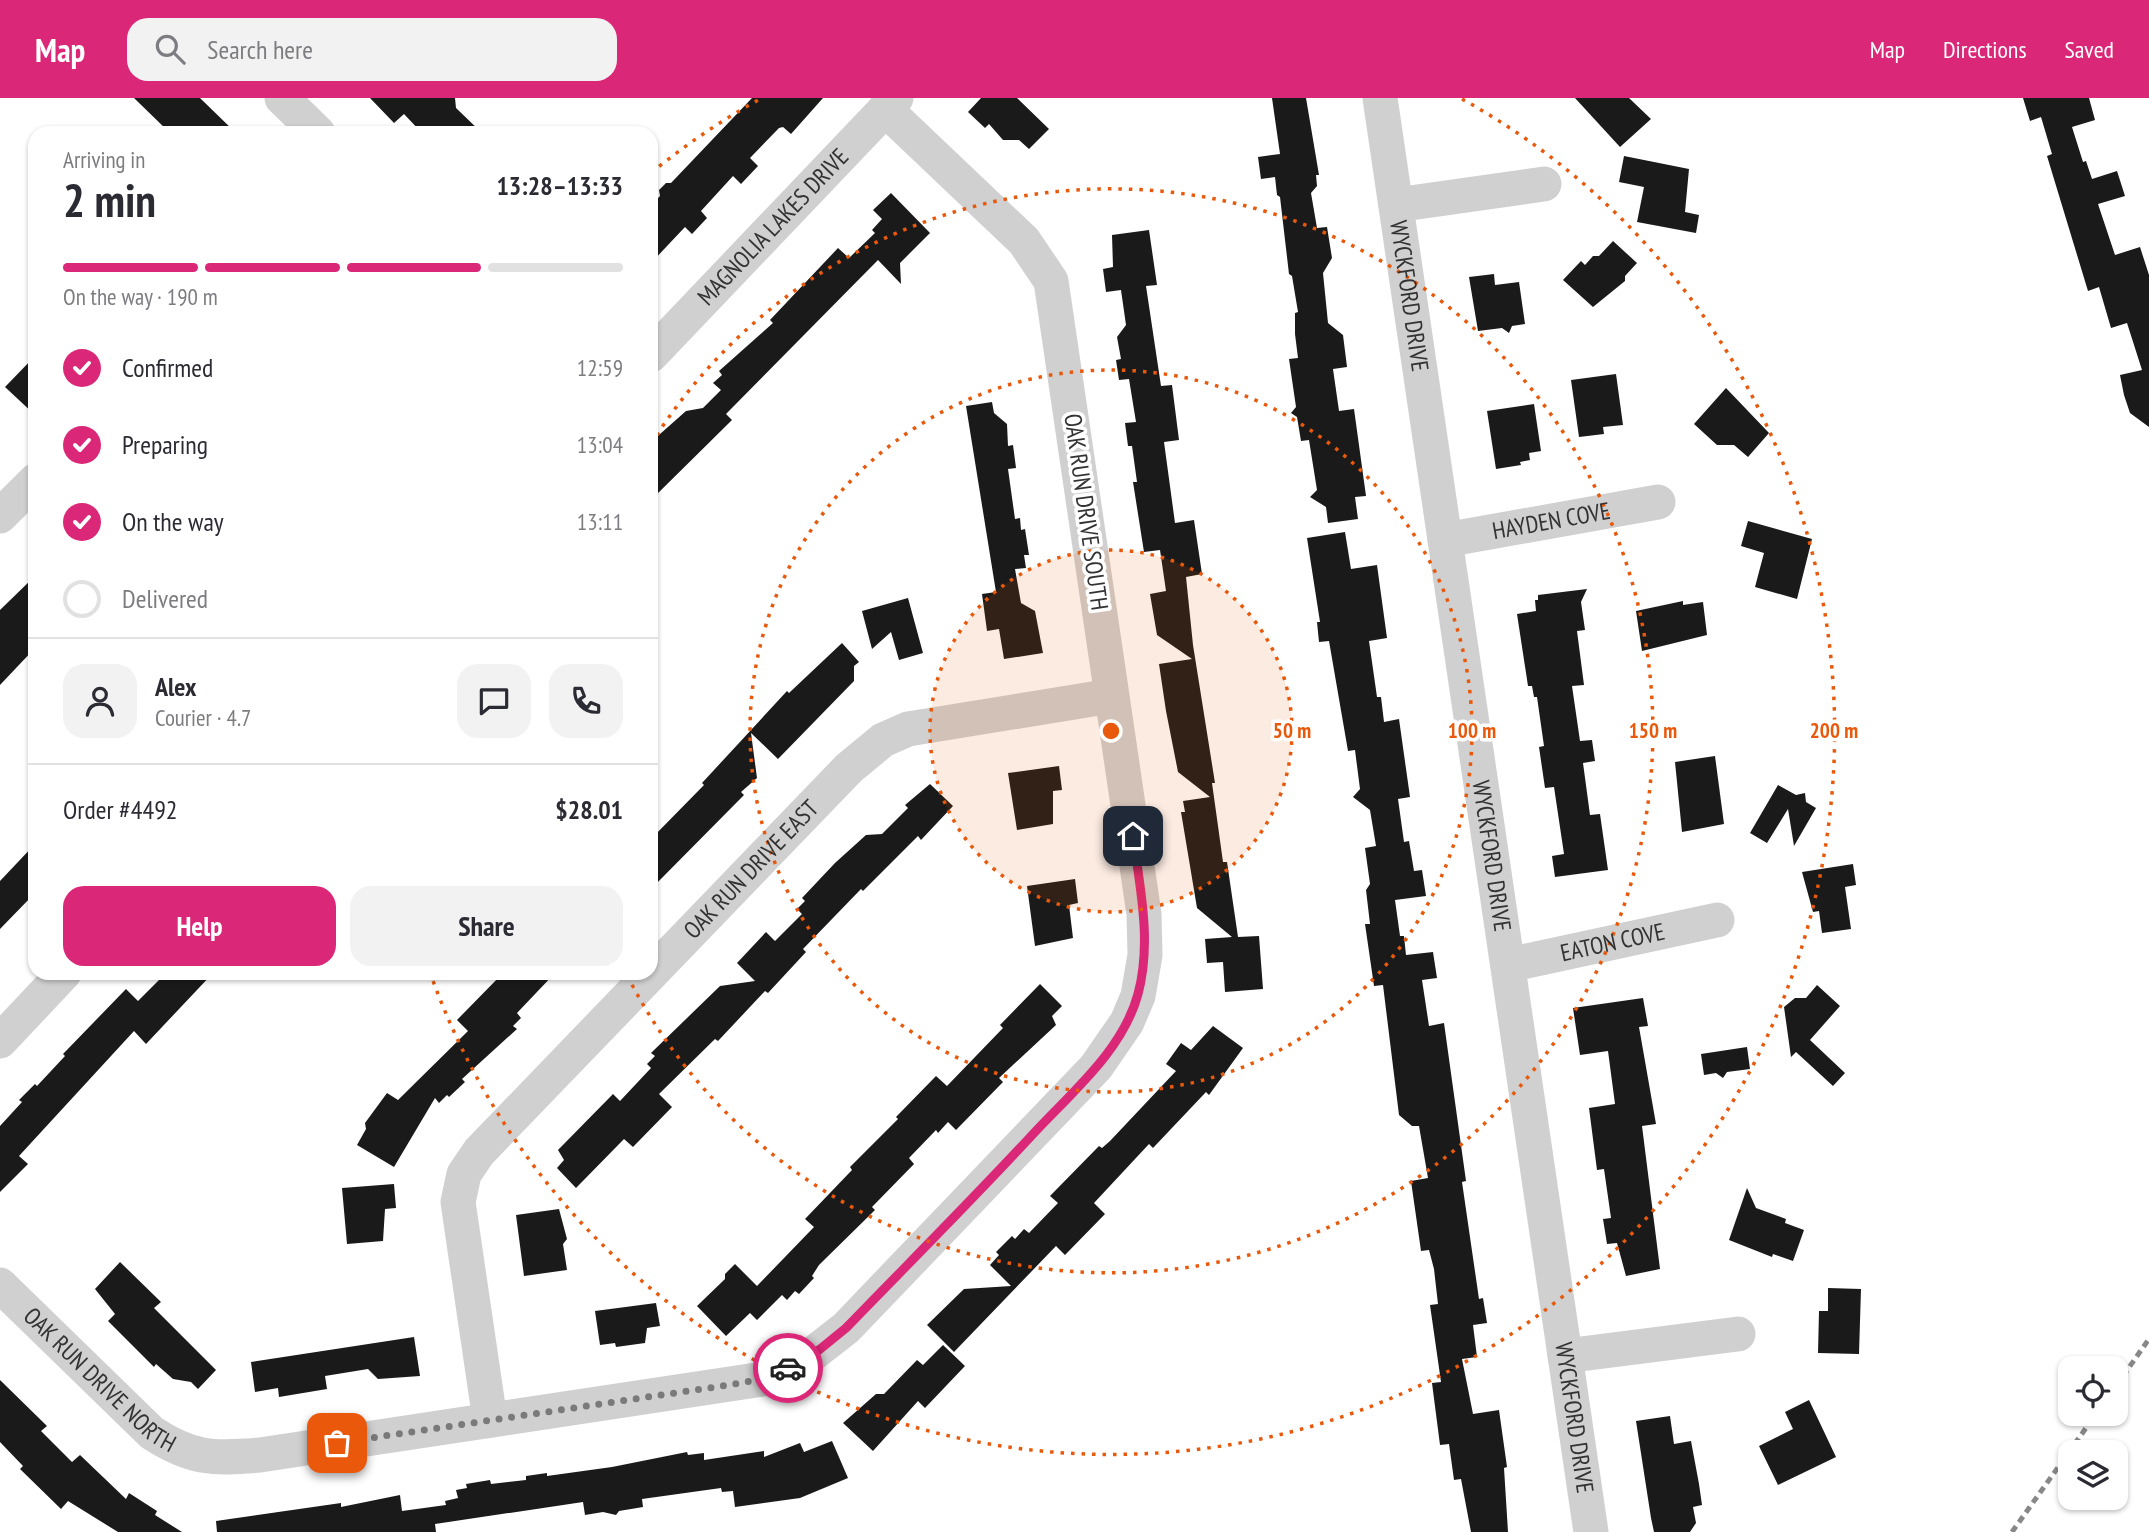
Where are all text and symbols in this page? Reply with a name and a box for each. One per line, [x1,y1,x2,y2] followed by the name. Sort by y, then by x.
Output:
[127,18,617,81] search box
[35,28,85,71] text: Map
[151,30,189,68] icon: search
[207,33,313,66] text: Search here
[1870,34,1905,65] text: Map
[1943,34,2027,65] text: Directions
[2065,34,2114,65] text: Saved
[691,141,855,312] street label: MAGNOLIA LAKES DRIVE
[63,145,145,174] text: Arriving in
[496,169,623,202] text: 13:28–13:33
[63,170,156,230] text: 2 min
[1383,218,1436,373] street label: WYCKFORD DRIVE
[63,282,218,311] text: On the way · 190 m
[63,349,101,387] icon: check
[122,351,213,384] text: Confirmed
[577,353,623,382] text: 12:59
[1057,412,1116,612] street label: OAK RUN DRIVE SOUTH
[63,426,101,464] icon: check
[122,428,208,461] text: Preparing
[577,430,623,459] text: 13:04
[1490,495,1613,546] street label: HAYDEN COVE
[63,503,101,541] icon: check
[122,505,224,538] text: On the way
[577,507,623,536] text: 13:11
[122,582,208,615] text: Delivered
[63,664,137,738] button: person
[457,664,531,738] button: chat
[549,664,623,738] button: phone
[155,670,196,703] text: Alex
[155,703,251,732] text: Courier · 4.7
[1273,717,1311,744] text: 50 m
[1448,717,1496,744] text: 100 m
[1629,717,1677,744] text: 150 m
[1810,717,1858,744] text: 200 m
[1099,719,1123,743] centre of rings
[1466,778,1518,933] street label: WYCKFORD DRIVE
[63,793,178,826] text: Order #4492
[555,793,623,826] text: $28.01
[677,793,825,945] street label: OAK RUN DRIVE EAST
[1103,806,1163,866] pin
[1114,817,1152,855] icon: home
[63,886,336,966] button: Help
[350,886,623,966] button: Share
[1557,916,1668,968] street label: EATON COVE
[17,1300,182,1459] street label: OAK RUN DRIVE NORTH
[753,1333,823,1403] courier
[1548,1340,1601,1495] street label: WYCKFORD DRIVE
[769,1349,807,1387] icon: car
[2058,1356,2128,1510] map controls
[2058,1356,2128,1426] button: locate
[307,1413,367,1473] pin
[318,1424,356,1462] icon: bag
[2058,1440,2128,1510] button: layers

